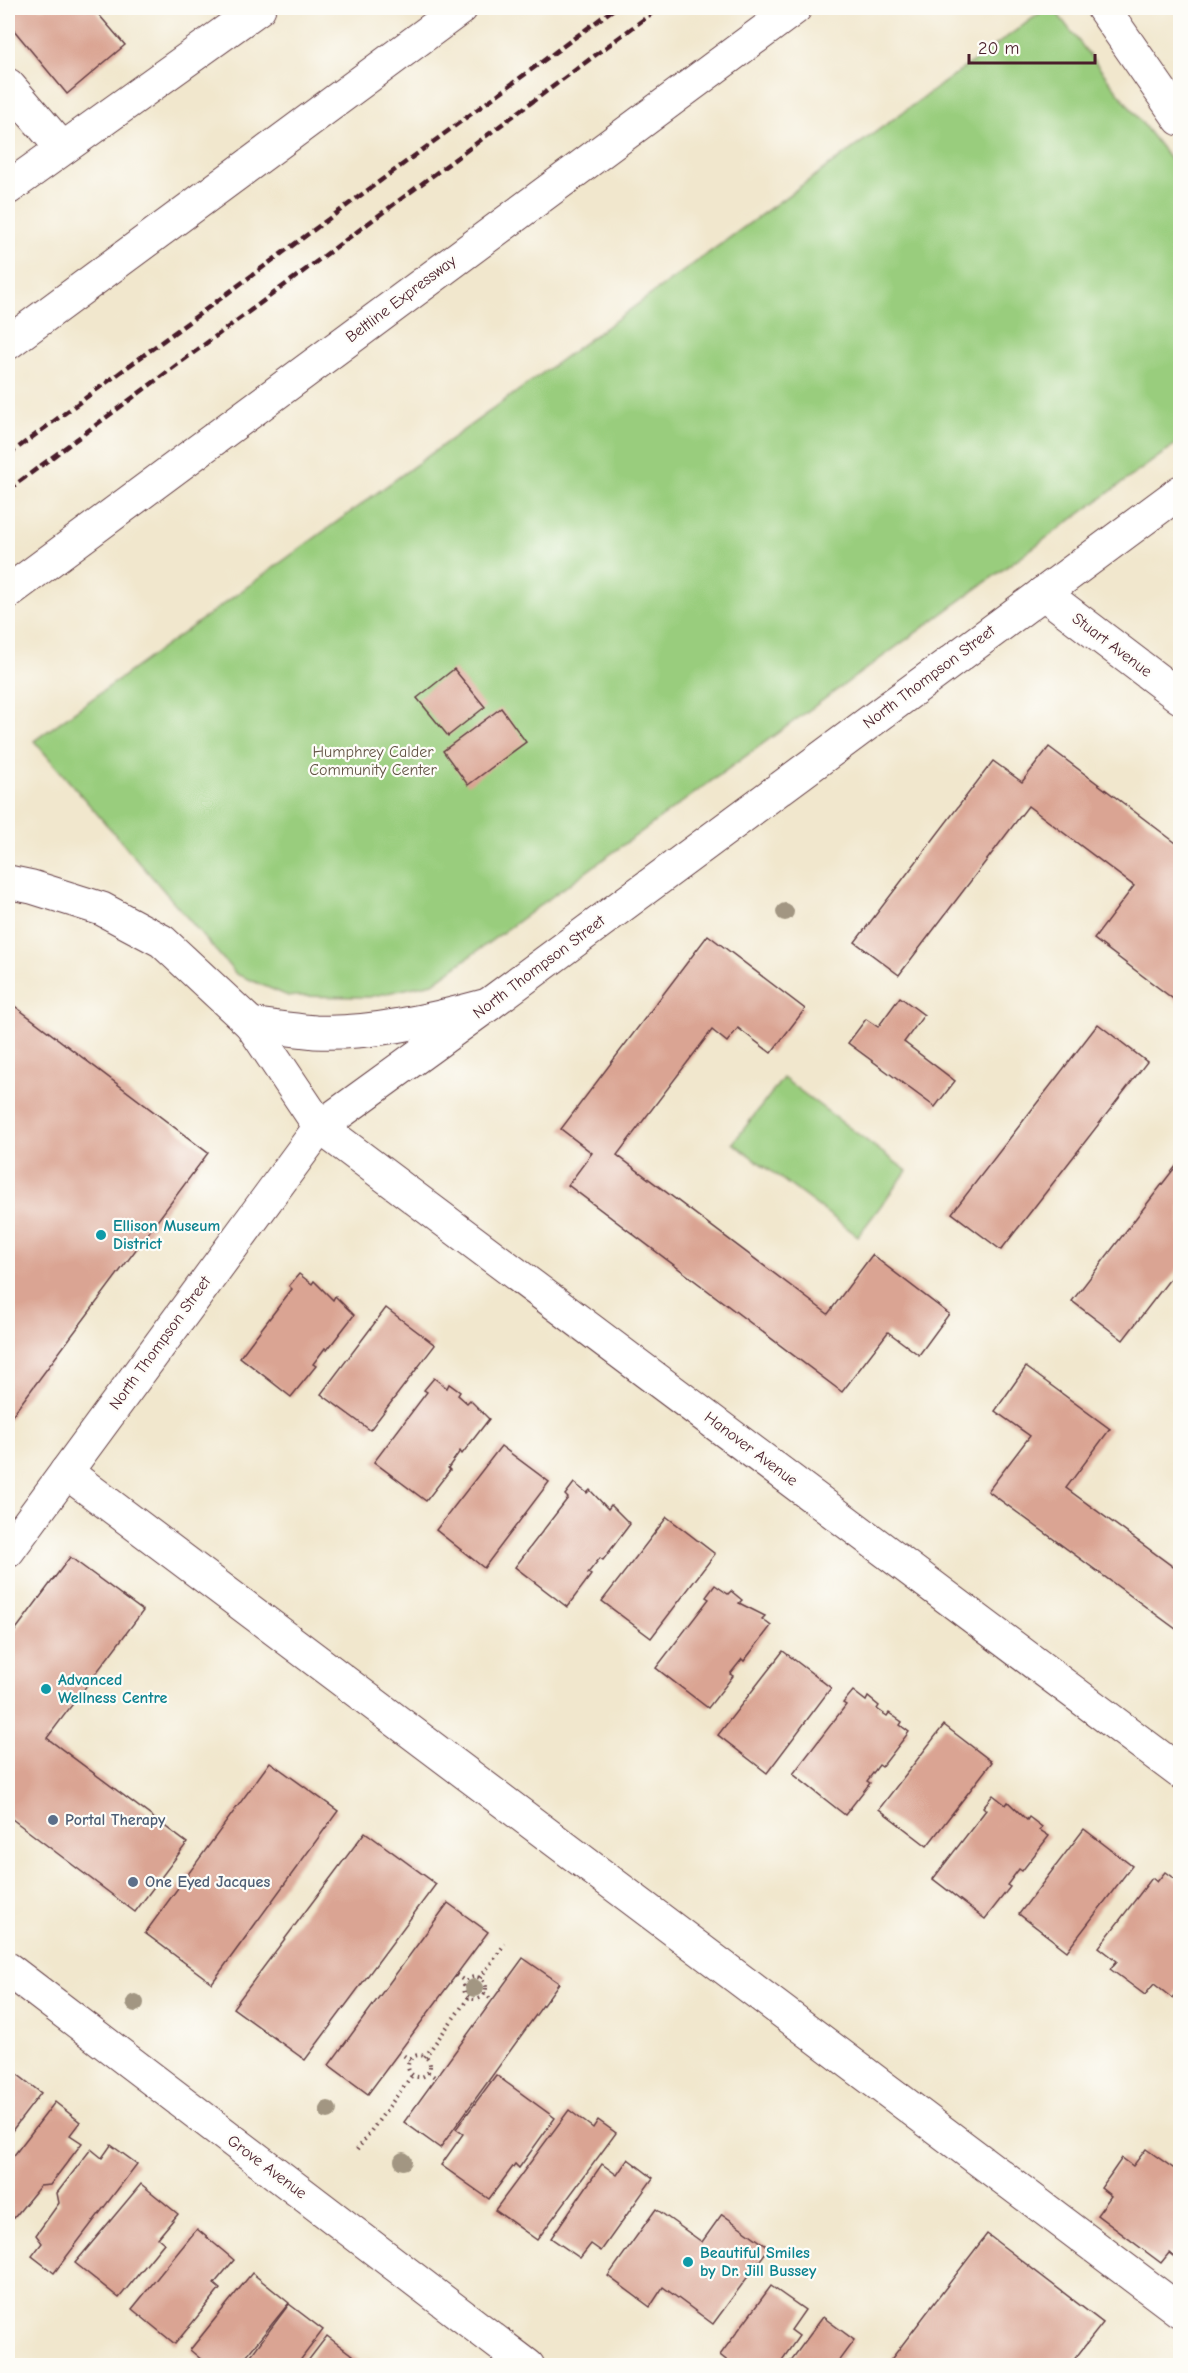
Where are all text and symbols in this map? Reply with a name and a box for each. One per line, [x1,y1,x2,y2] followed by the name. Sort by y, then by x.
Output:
[969,27,1095,65] scale bar
[978,38,1019,59] text: 20 m
[342,251,460,346] street label: Beltline Expressway
[1069,609,1155,681] street label: Stuart Avenue
[860,621,999,732] street label: North Thompson Street
[309,743,437,779] park label: Humphrey Calder Community Center
[470,911,609,1022] street label: North Thompson Street
[113,1217,220,1253] place label: Ellison Museum District
[94,1228,108,1242] marker: Ellison Museum District
[106,1273,215,1413] street label: North Thompson Street
[701,1408,801,1490] street label: Hanover Avenue
[58,1671,167,1707] place label: Advanced Wellness Centre
[39,1682,53,1696] marker: Advanced Wellness Centre
[65,1811,166,1829] place label: Portal Therapy
[46,1813,60,1827] marker: Portal Therapy
[145,1873,270,1891] place label: One Eyed Jacques
[126,1875,140,1889] marker: One Eyed Jacques
[224,2131,310,2203] street label: Grove Avenue
[700,2244,817,2280] place label: Beautiful Smiles by Dr. Jill Bussey
[681,2255,695,2269] marker: Beautiful Smiles by Dr. Jill Bussey

